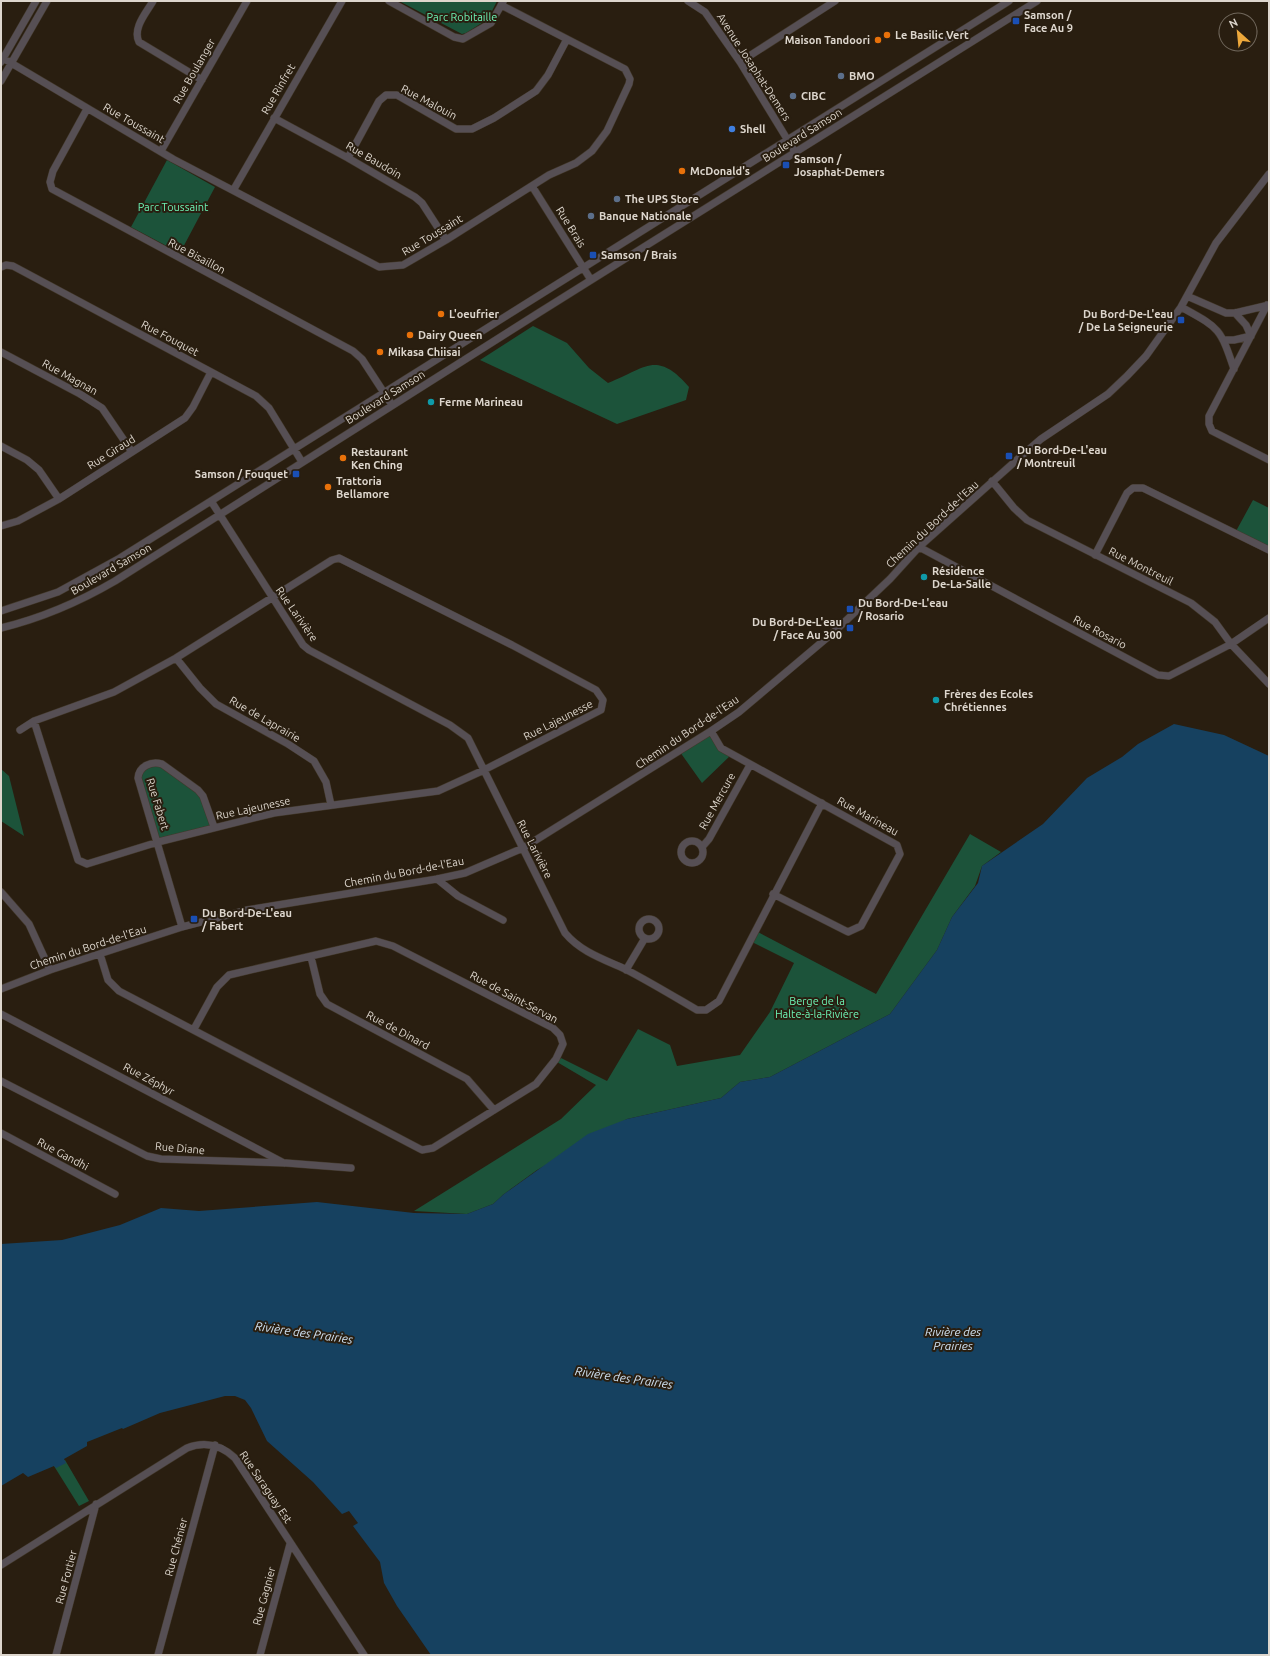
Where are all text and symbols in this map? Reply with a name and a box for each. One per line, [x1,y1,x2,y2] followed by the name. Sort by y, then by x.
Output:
[1024,9,1073,34] place label: Samson / Face Au 9
[427,11,497,23] park label: Parc Robitaille
[715,11,793,123] street label: Avenue Josaphat-Demers
[1218,12,1258,52] north arrow
[1011,16,1021,26] marker: Samson / Face Au 9
[1227,16,1240,30] text: N
[895,29,969,41] place label: Le Basilic Vert
[882,30,892,40] marker: Le Basilic Vert
[785,34,870,46] place label: Maison Tandoori
[873,35,883,45] marker: Maison Tandoori
[171,36,218,106] street label: Rue Boulanger
[259,61,298,116] street label: Rue Rinfret
[849,70,875,82] place label: BMO
[836,71,846,81] marker: BMO
[399,82,459,122] street label: Rue Malouin
[801,90,826,102] place label: CIBC
[788,91,798,101] marker: CIBC
[101,101,167,146] street label: Rue Toussaint
[760,106,844,164] street label: Boulevard Samson
[740,123,766,135] place label: Shell
[727,124,737,134] marker: Shell
[344,139,404,181] street label: Rue Baudoin
[794,153,885,178] place label: Samson / Josaphat-Demers
[781,160,791,170] marker: Samson / Josaphat-Demers
[690,165,750,177] place label: McDonald's
[677,166,687,176] marker: McDonald's
[625,193,699,205] place label: The UPS Store
[612,194,622,204] marker: The UPS Store
[138,201,209,213] park label: Parc Toussaint
[554,204,588,250] street label: Rue Brais
[599,210,691,222] place label: Banque Nationale
[586,211,596,221] marker: Banque Nationale
[400,212,465,258] street label: Rue Toussaint
[166,236,228,276] street label: Rue Bisaillon
[601,249,677,261] place label: Samson / Brais
[588,250,598,260] marker: Samson / Brais
[449,308,499,320] place label: L'oeufrier
[1078,308,1173,333] place label: Du Bord-De-L'eau / De La Seigneurie
[436,309,446,319] marker: L'oeufrier
[1176,315,1186,325] marker: Du Bord-De-L'eau / De La Seigneurie
[139,318,201,358] street label: Rue Fouquet
[418,329,483,341] place label: Dairy Queen
[405,330,415,340] marker: Dairy Queen
[388,346,460,358] place label: Mikasa Chiisai
[375,347,385,357] marker: Mikasa Chiisai
[40,357,100,397] street label: Rue Magnan
[343,368,427,426] street label: Boulevard Samson
[439,396,523,408] place label: Ferme Marineau
[426,397,436,407] marker: Ferme Marineau
[85,433,137,471] street label: Rue Giraud
[1016,444,1107,469] place label: Du Bord-De-L'eau / Montreuil
[351,446,408,471] place label: Restaurant Ken Ching
[1004,451,1014,461] marker: Du Bord-De-L'eau / Montreuil
[338,453,348,463] marker: Restaurant Ken Ching
[195,468,288,480] place label: Samson / Fouquet
[291,469,301,479] marker: Samson / Fouquet
[336,475,389,500] place label: Trattoria Bellamore
[883,478,981,570] street label: Chemin du Bord-de-l'Eau
[323,482,333,492] marker: Trattoria Bellamore
[69,541,153,597] street label: Boulevard Samson
[1107,545,1175,587] street label: Rue Montreuil
[932,565,991,590] place label: Résidence De-La-Salle
[919,572,929,582] marker: Résidence De-La-Salle
[274,584,320,644] street label: Rue Larivière
[857,597,948,622] place label: Du Bord-De-L'eau / Rosario
[845,604,855,614] marker: Du Bord-De-L'eau / Rosario
[1071,613,1129,651] street label: Rue Rosario
[752,616,842,641] place label: Du Bord-De-L'eau / Face Au 300
[845,623,855,633] marker: Du Bord-De-L'eau / Face Au 300
[944,688,1033,713] place label: Frères des Ecoles Chrétiennes
[633,693,741,771] street label: Chemin du Bord-de-l'Eau
[227,694,303,744] street label: Rue de Laprairie
[931,695,941,705] marker: Frères des Ecoles Chrétiennes
[521,697,595,743] street label: Rue Lajeunesse
[696,770,738,832] street label: Rue Mercure
[144,777,172,832] street label: Rue Fabert
[215,794,291,822] street label: Rue Lajeunesse
[835,794,901,838] street label: Rue Marineau
[515,818,555,880] street label: Rue Larivière
[343,854,465,890] street label: Chemin du Bord-de-l'Eau
[201,907,292,932] place label: Du Bord-De-L'eau / Fabert
[189,914,199,924] marker: Du Bord-De-L'eau / Fabert
[28,922,148,972] street label: Chemin du Bord-de-l'Eau
[468,969,560,1025] street label: Rue de Saint-Servan
[775,995,859,1020] park label: Berge de la Halte-à-la-Rivière
[364,1008,432,1052] street label: Rue de Dinard
[121,1061,177,1098] street label: Rue Zéphyr
[35,1135,91,1173] street label: Rue Gandhi
[154,1140,206,1156] street label: Rue Diane
[254,1319,354,1346] water label: Rivière des Prairies
[925,1325,981,1352] water label: Rivière des Prairies
[574,1364,674,1391] water label: Rivière des Prairies
[237,1449,295,1526] street label: Rue Saraguay Est
[162,1516,190,1578] street label: Rue Chénier
[53,1548,79,1605] street label: Rue Fortier
[250,1565,278,1627] street label: Rue Gagnier

